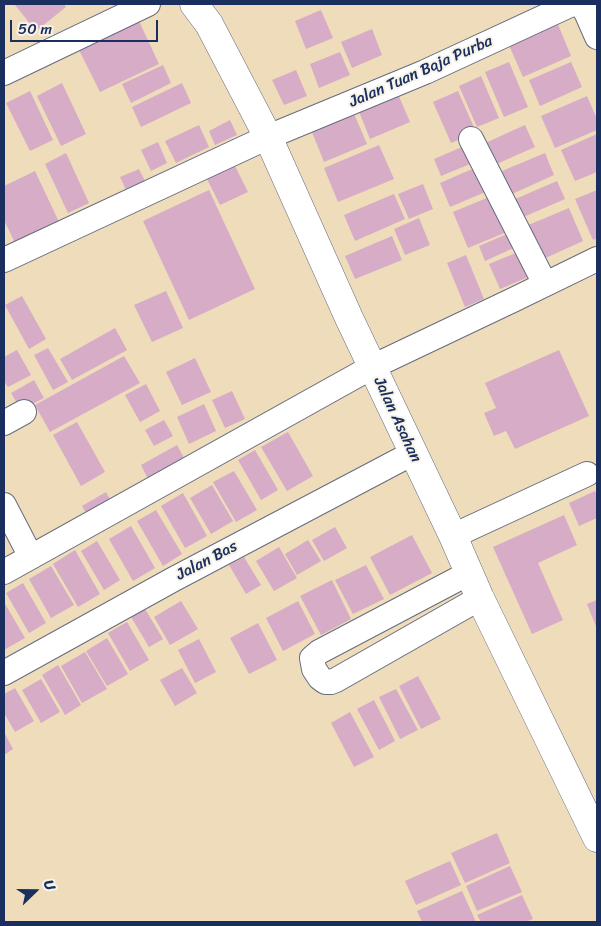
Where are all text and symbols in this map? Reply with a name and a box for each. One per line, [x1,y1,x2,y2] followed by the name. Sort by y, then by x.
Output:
[12,10,160,42] scale bar
[18,16,52,42] text: 50 m
[346,32,496,112] street label: Jalan Tuan Baja Purba
[369,374,425,466] street label: Jalan Asahan
[173,537,241,585] street label: Jalan Bas
[10,866,60,916] north arrow
[36,876,63,894] text: U

